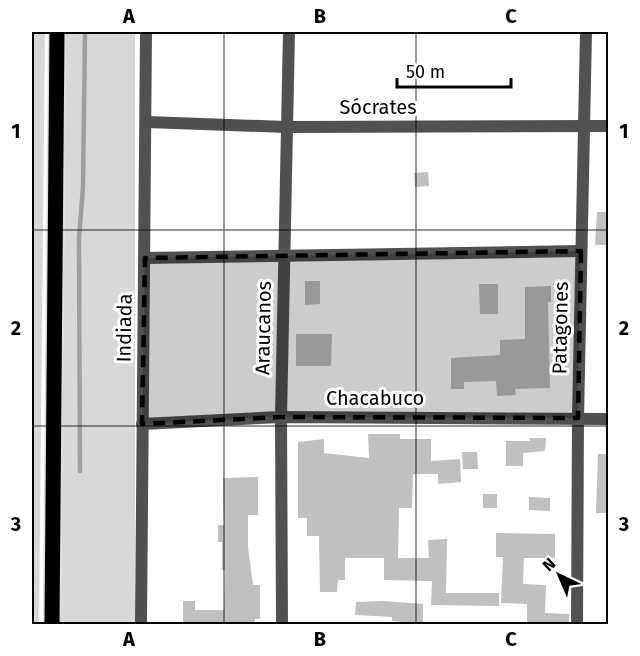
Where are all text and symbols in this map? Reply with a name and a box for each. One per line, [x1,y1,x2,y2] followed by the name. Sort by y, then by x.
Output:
[122,4,136,28] text: A
[314,4,326,28] text: B
[505,4,517,28] text: C
[397,51,511,89] scale bar
[406,61,445,83] text: 50 m
[339,95,417,119] street label: Sócrates
[11,119,21,143] text: 1
[619,119,629,143] text: 1
[250,281,276,375] street label: Araucanos
[547,281,573,375] street label: Patagones
[111,293,137,363] street label: Indiada
[11,316,21,340] text: 2
[619,316,629,340] text: 2
[326,386,424,410] street label: Chacabuco
[10,512,21,536] text: 3
[618,512,629,536] text: 3
[529,545,589,605] north arrow
[539,554,559,575] text: N
[122,627,136,651] text: A
[314,627,326,651] text: B
[505,627,517,651] text: C

